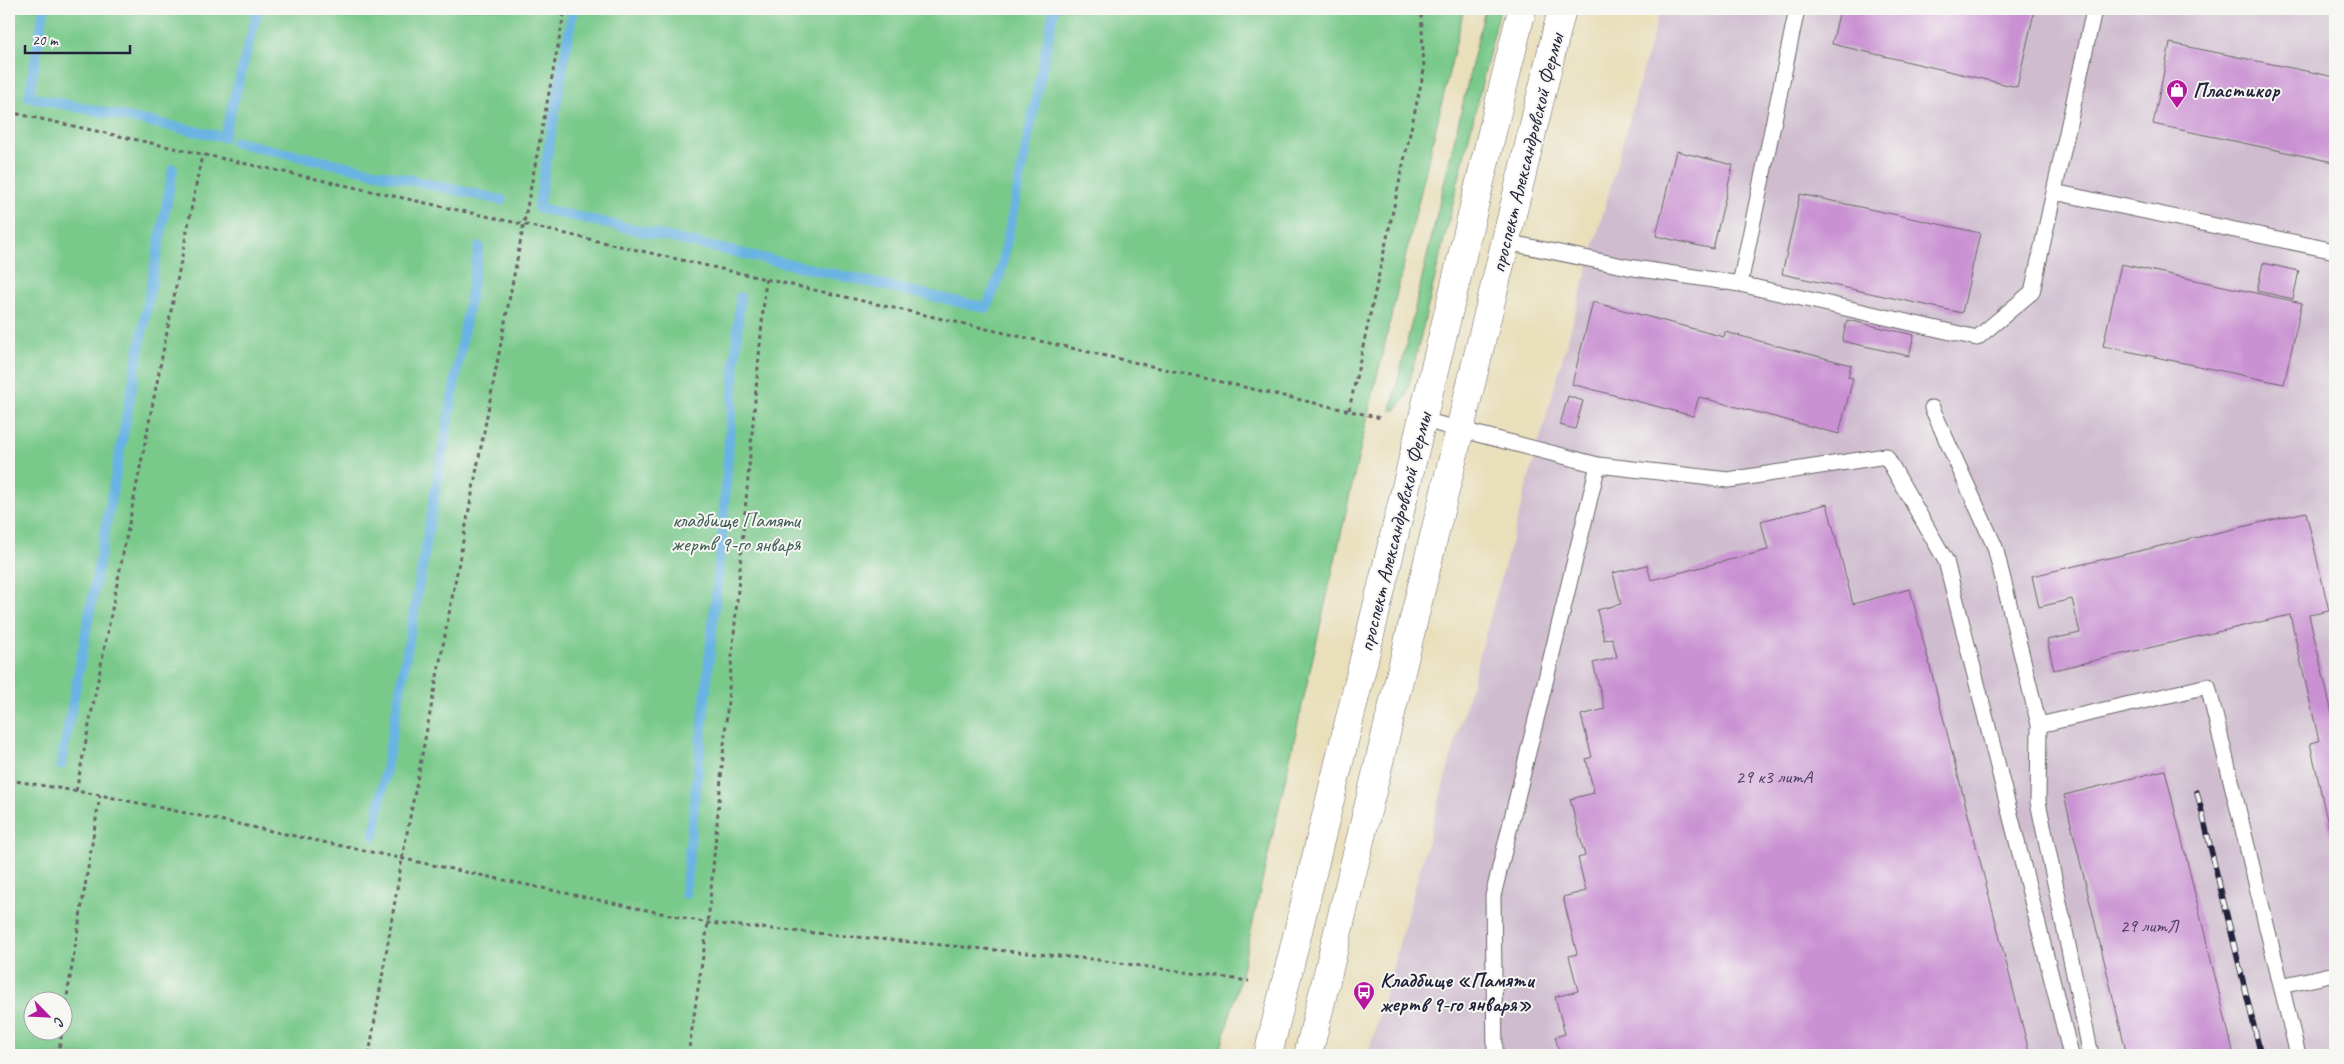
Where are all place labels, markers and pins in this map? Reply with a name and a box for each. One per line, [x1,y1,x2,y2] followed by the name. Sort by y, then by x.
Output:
[2193,77,2281,103] place label: Пластикор
[2165,78,2189,109] shop icon: Пластикор
[1380,967,1535,1017] place label: Кладбище «Памяти жертв 9-го января»
[1352,980,1376,1011] bus stop icon: Кладбище «Памяти жертв 9-го января»

